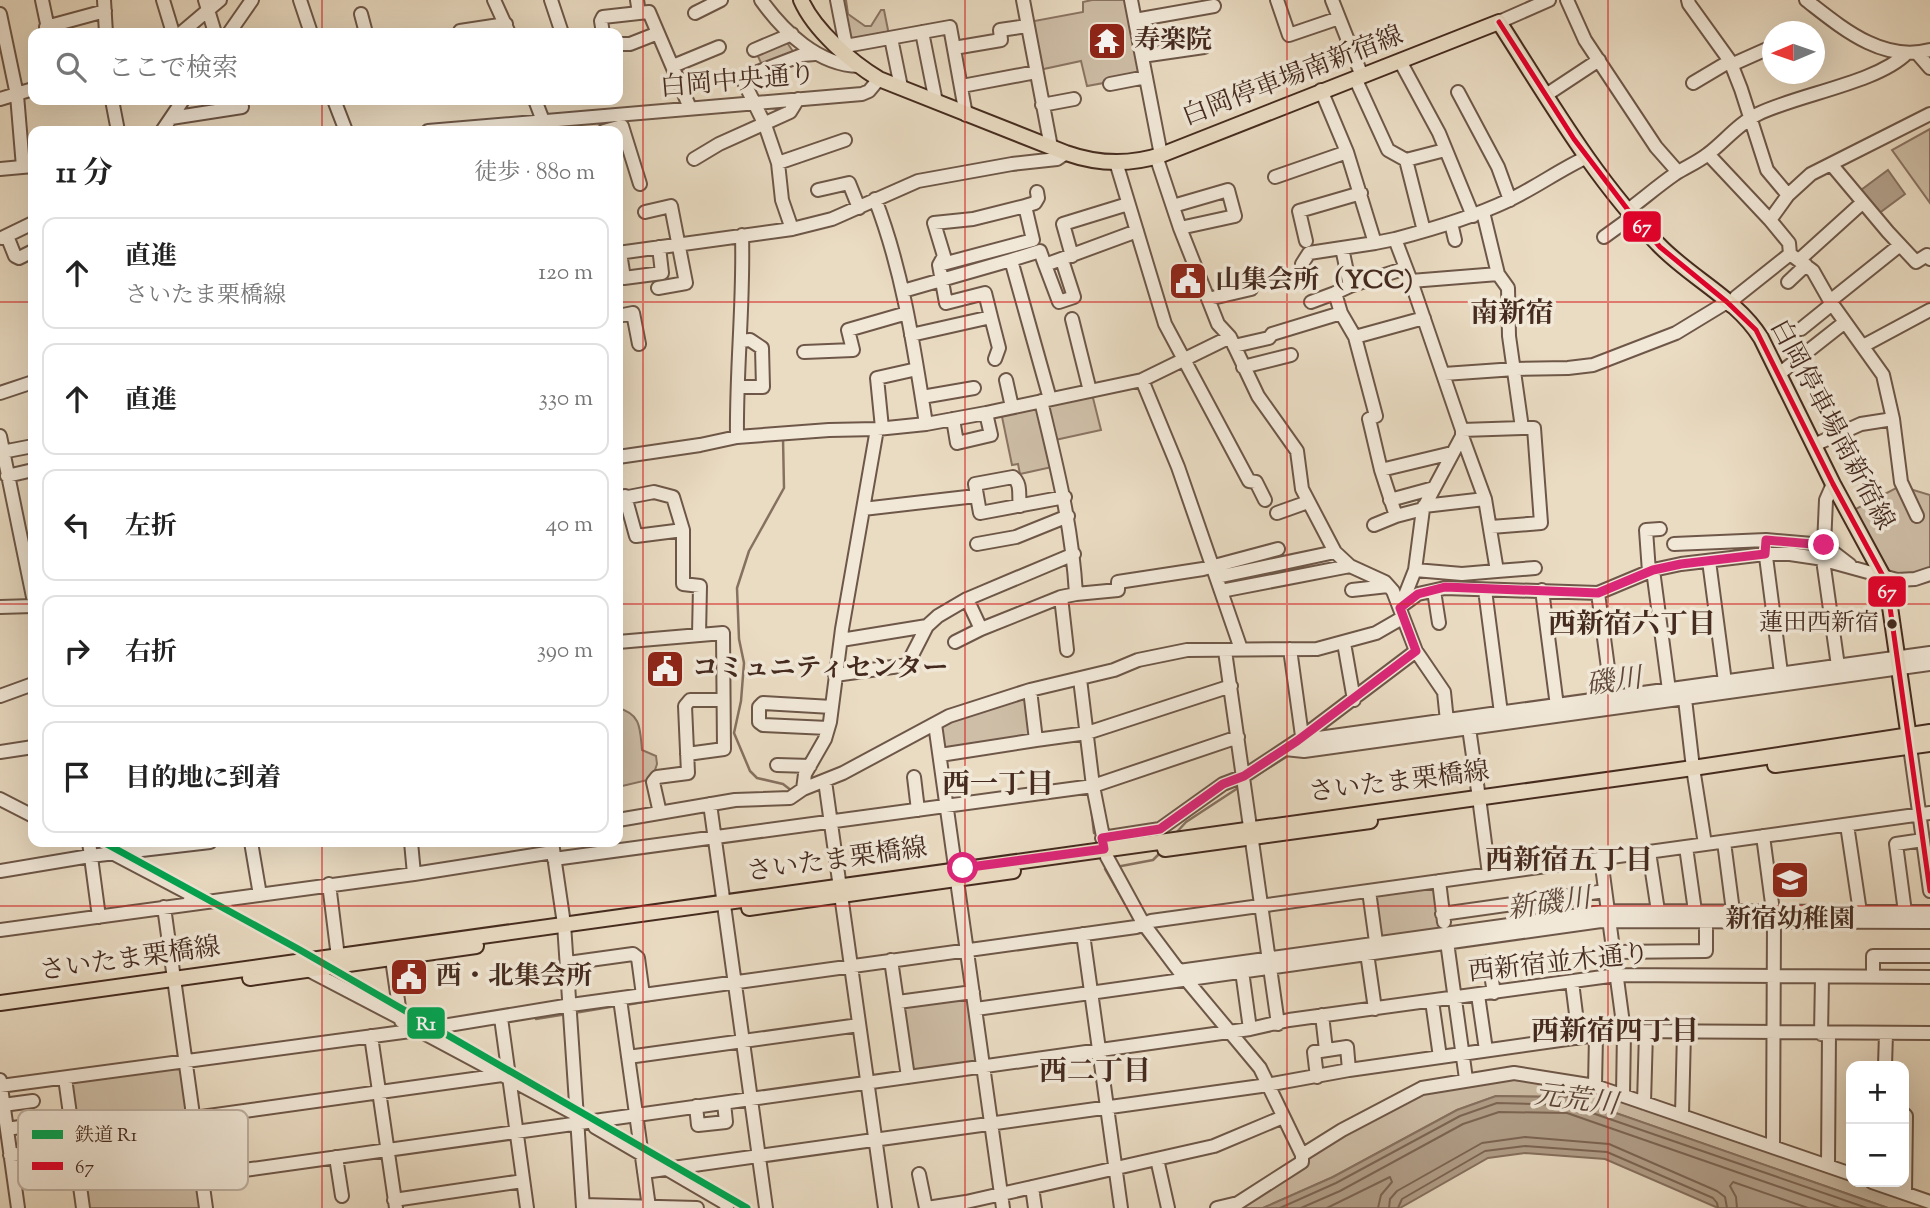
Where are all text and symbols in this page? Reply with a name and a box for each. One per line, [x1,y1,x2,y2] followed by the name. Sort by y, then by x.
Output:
[1177,18,1409,136] street label: 白岡停車場南新宿線
[1086,20,1128,62] temple icon: 寿楽院
[1762,21,1825,84] north arrow
[1134,23,1212,60] place label: 寿楽院
[28,28,623,105] search box
[52,48,90,86] icon: search
[108,51,238,88] text: ここで検索
[659,57,817,107] street label: 白岡中央通り
[56,153,113,196] text: 11 分
[474,157,595,190] text: 徒歩 · 880 m
[1622,210,1662,243] line badge: 67
[1633,215,1652,242] text: 67
[125,239,177,276] text: 直進
[58,254,96,292] icon: ahead
[538,257,593,290] text: 120 m
[1167,260,1209,302] public building icon: 山集会所（YCC)
[1215,263,1413,300] place label: 山集会所（YCC)
[125,280,286,313] text: さいたま栗橋線
[1470,295,1554,335] district label: 南新宿
[1760,313,1902,537] street label: 白岡停車場南新宿線
[58,380,96,418] icon: ahead
[125,383,177,420] text: 直進
[539,383,593,416] text: 330 m
[58,506,96,544] icon: left
[125,509,177,546] text: 左折
[546,509,593,542] text: 40 m
[1808,529,1839,560] route end
[1867,575,1907,608] line badge: 67
[1878,580,1897,607] text: 67
[1548,606,1716,646] district label: 西新宿六丁目
[1759,607,1879,641] place label: 蓮田西新宿
[1885,617,1899,631] marker: 蓮田西新宿
[58,632,96,670] icon: right
[125,635,177,672] text: 右折
[537,635,593,668] text: 390 m
[644,648,686,690] public building icon: コミュニティセンター
[692,651,948,688] place label: コミュニティセンター
[1583,659,1647,707] water label: 磯川
[1306,754,1492,812] street label: さいたま栗橋線
[58,758,96,796] icon: arrive
[125,761,281,798] text: 目的地に到着
[942,766,1054,806] district label: 西一丁目
[744,830,930,892] street label: さいたま栗橋線
[1485,842,1653,882] district label: 西新宿五丁目
[947,852,978,883] route start
[1769,859,1811,901] school or university icon: 新宿幼稚園
[1505,879,1596,931] water label: 新磯川
[1725,902,1855,939] place label: 新宿幼稚園
[37,929,223,991] street label: さいたま栗橋線
[1467,936,1651,992] street label: 西新宿並木通り
[388,956,430,998] public building icon: 西・北集会所
[436,959,592,996] place label: 西・北集会所
[406,1006,446,1040] line badge: R1
[416,1012,437,1039] text: R1
[1531,1013,1699,1053] district label: 西新宿四丁目
[1039,1053,1151,1093] district label: 西二丁目
[1846,1061,1909,1187] map controls
[1846,1061,1909,1124] button: +
[1532,1076,1623,1126] water label: 元荒川
[18,1110,248,1190] legend
[75,1123,138,1150] text: 鉄道 R1
[1846,1124,1909,1187] button: −
[75,1155,94,1182] text: 67

